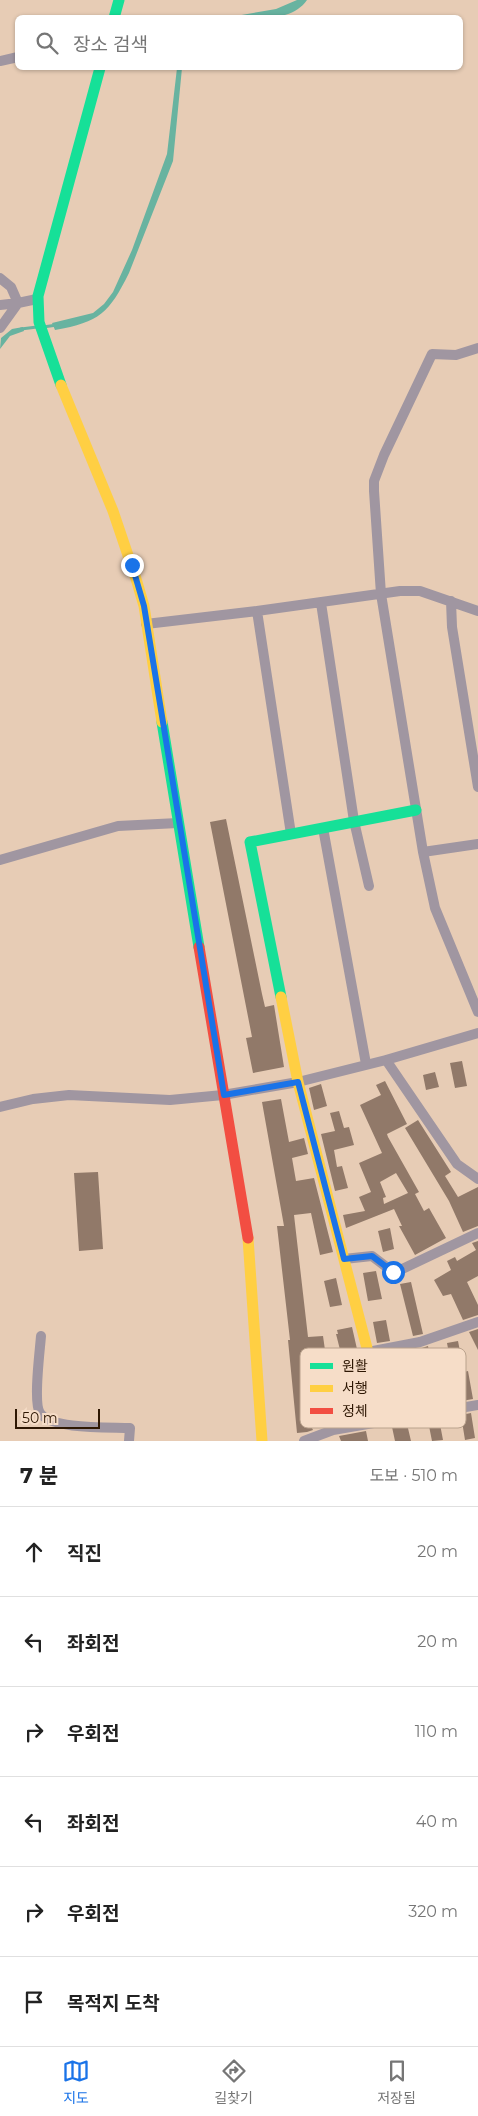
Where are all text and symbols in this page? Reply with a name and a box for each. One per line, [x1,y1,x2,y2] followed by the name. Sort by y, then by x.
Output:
[15,15,463,70] search box
[33,29,61,57] icon: search
[73,33,148,56] text: 장소 검색
[121,554,144,577] route end
[382,1261,405,1284] route start
[300,1348,466,1428] legend
[342,1357,368,1375] text: 원활
[342,1379,368,1397] text: 서행
[342,1402,368,1420] text: 정체
[15,1406,100,1429] scale bar
[22,1409,58,1427] text: 50 m
[20,1463,58,1488] text: 7 분
[370,1466,458,1485] text: 도보 · 510 m
[20,1538,48,1566] icon: ahead
[67,1542,102,1565] text: 직진
[417,1542,458,1561] text: 20 m
[20,1628,48,1656] icon: left
[67,1632,119,1655] text: 좌회전
[417,1632,458,1651] text: 20 m
[20,1718,48,1746] icon: right
[67,1722,119,1745] text: 우회전
[415,1722,458,1741] text: 110 m
[20,1808,48,1836] icon: left
[67,1812,119,1835] text: 좌회전
[416,1812,458,1831] text: 40 m
[20,1898,48,1926] icon: right
[67,1902,119,1925] text: 우회전
[408,1902,458,1921] text: 320 m
[20,1988,48,2016] icon: arrive
[67,1992,160,2015] text: 목적지 도착
[62,2057,90,2107] tab: 지도
[214,2057,253,2107] tab: 길찾기
[377,2057,416,2107] tab: 저장됨

